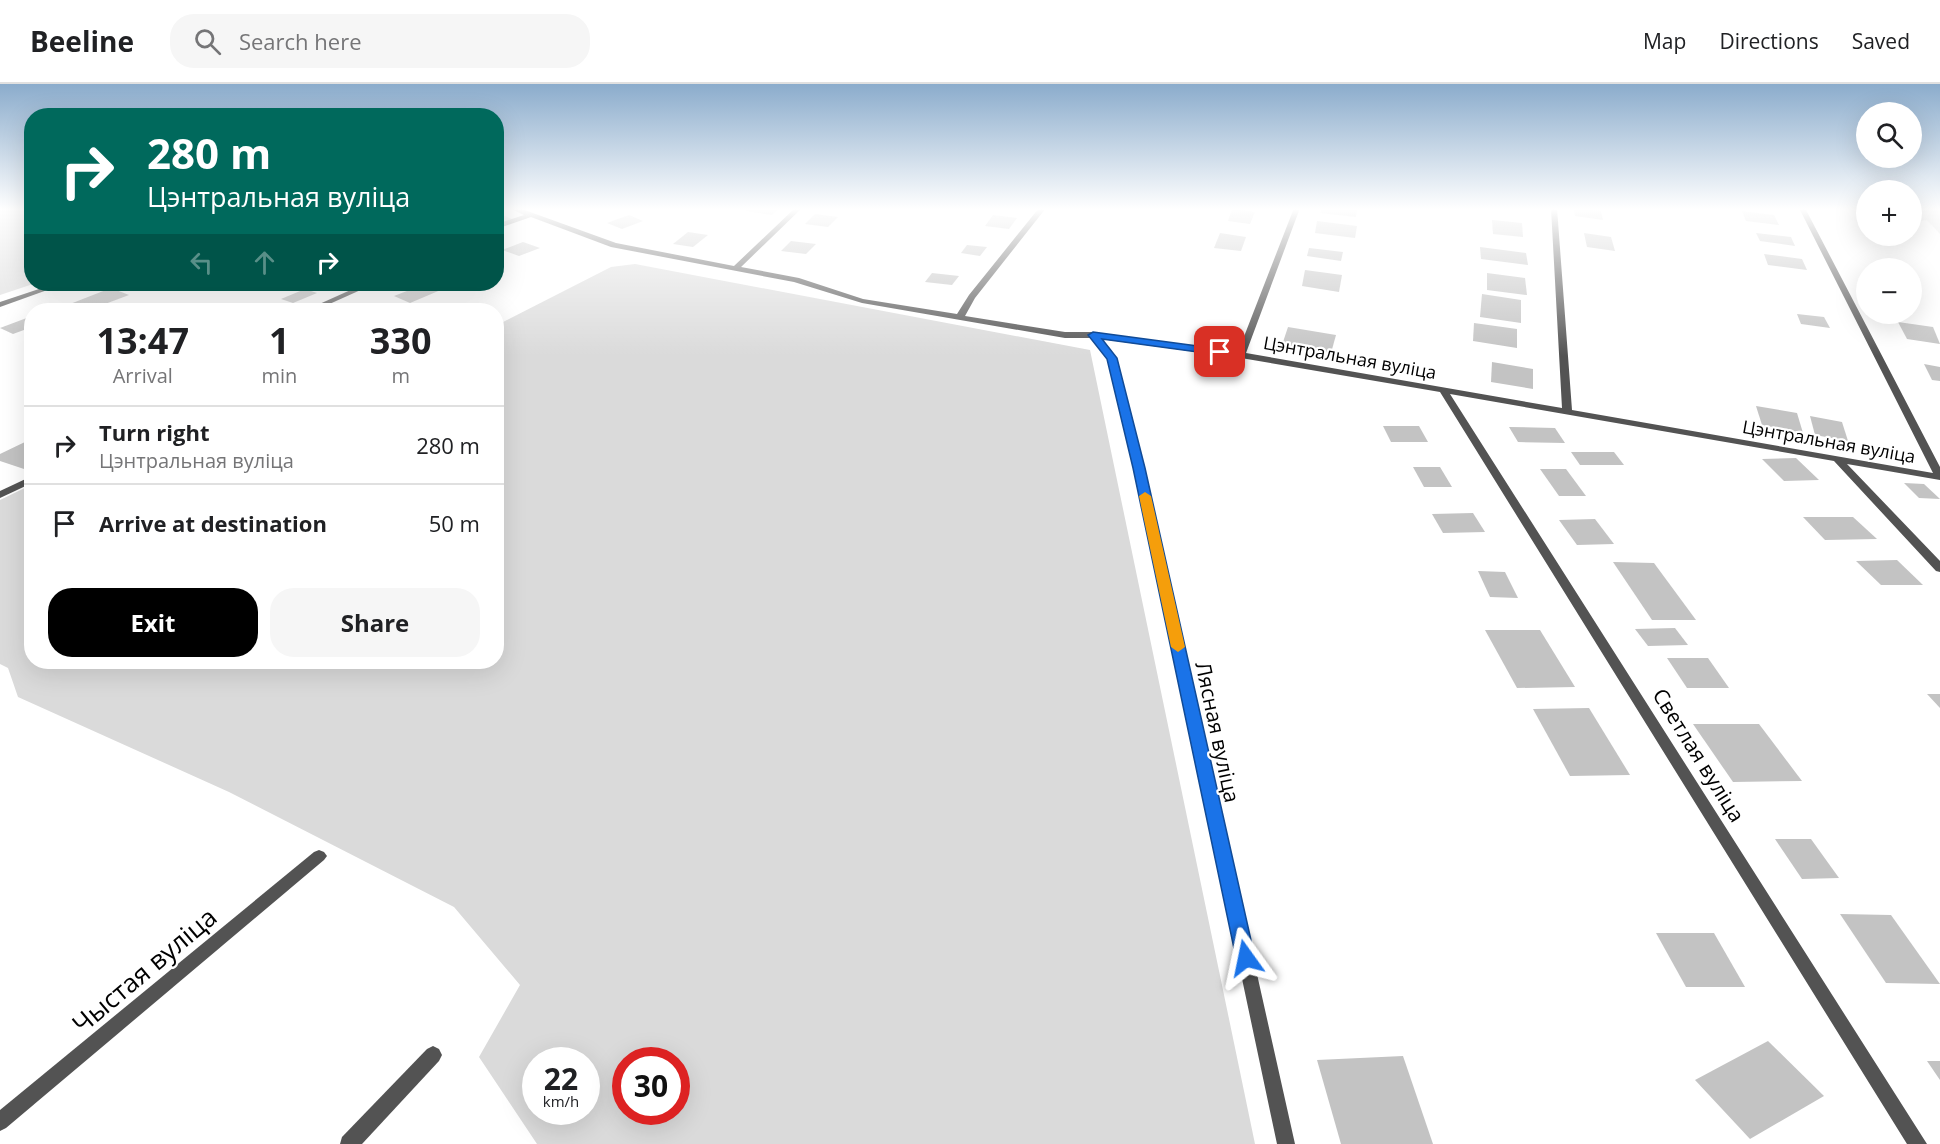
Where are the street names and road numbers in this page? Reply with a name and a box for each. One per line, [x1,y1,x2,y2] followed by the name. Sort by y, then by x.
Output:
[1262,330,1438,384] street label: Цэнтральная вуліца
[1741,414,1917,468] street label: Цэнтральная вуліца
[1189,659,1247,805] street label: Лясная вуліца
[1647,683,1751,827] street label: Светлая вуліца
[64,899,224,1041] street label: Чыстая вуліца

